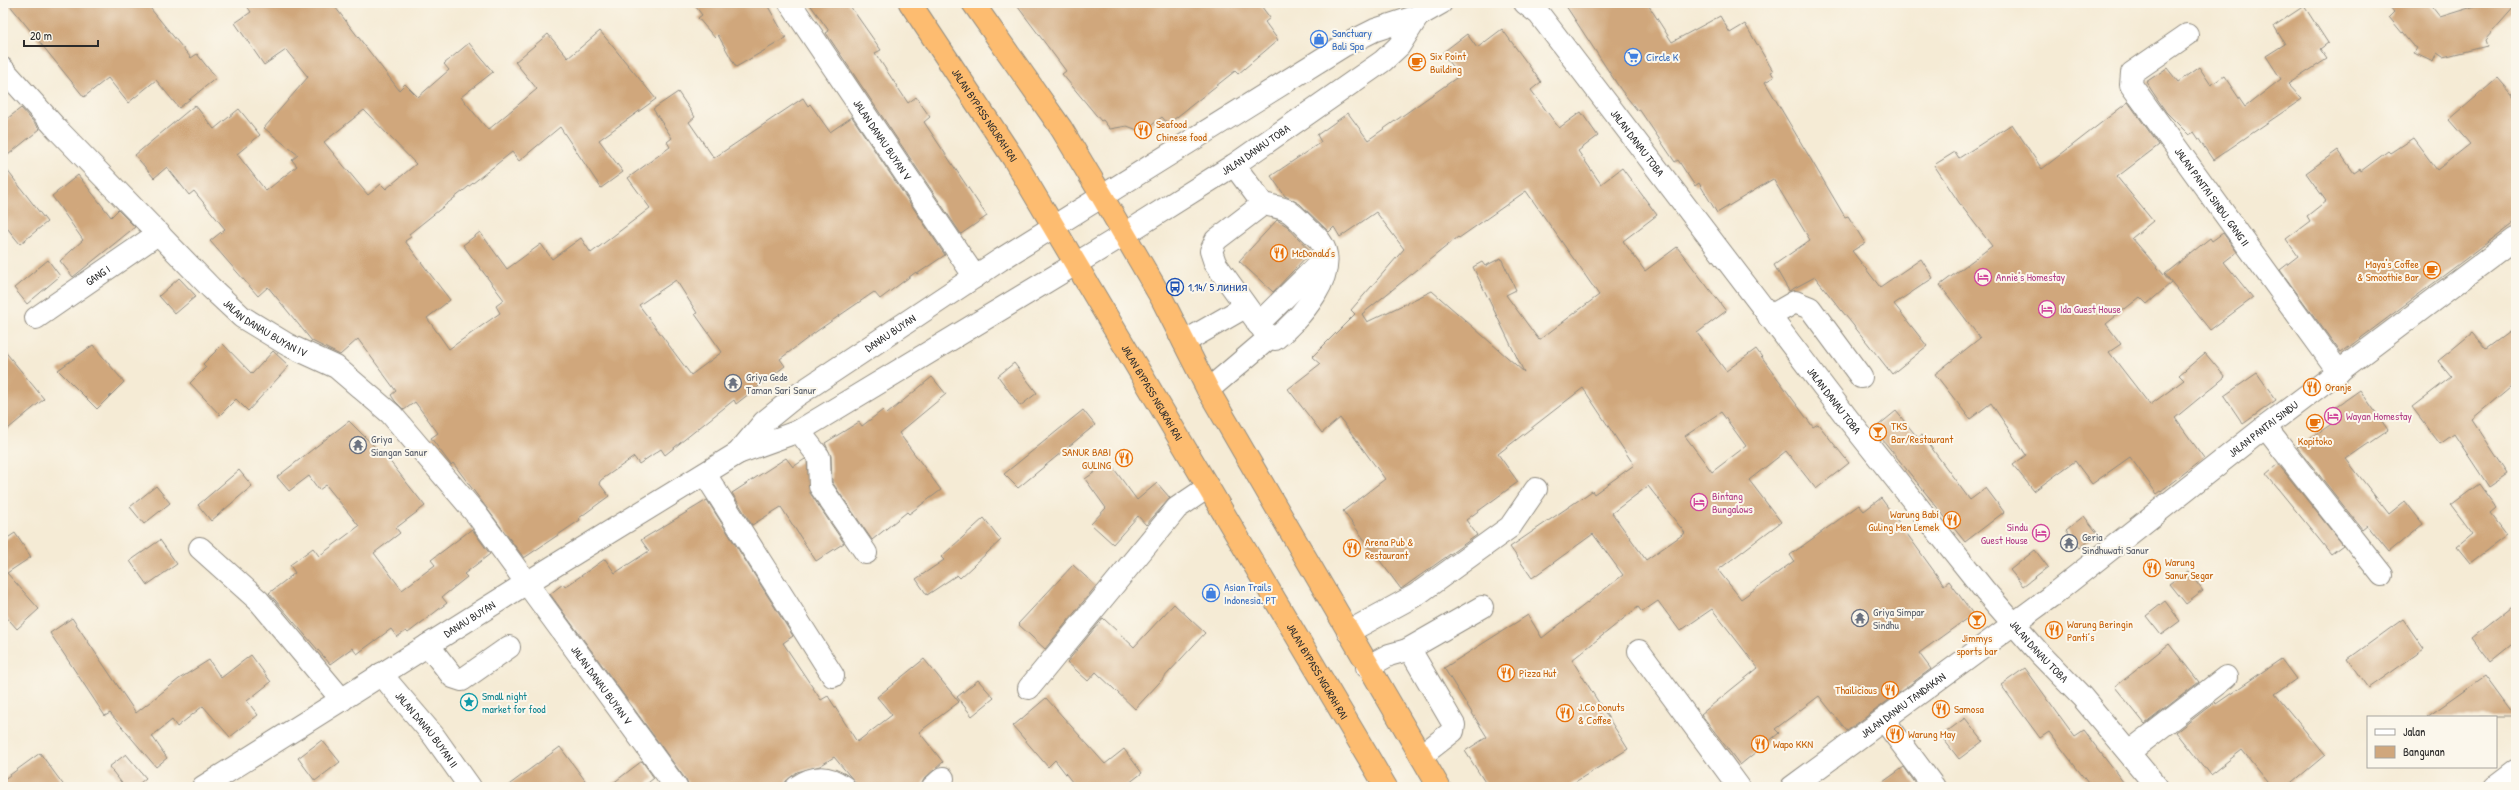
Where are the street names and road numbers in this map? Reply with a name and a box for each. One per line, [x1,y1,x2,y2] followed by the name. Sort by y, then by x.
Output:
[949,66,1021,165] street label: JALAN BYPASS NGURAH RAI
[850,97,915,183] street label: JALAN DANAU BUYAN V
[1608,107,1668,179] street label: JALAN DANAU TOBA
[1219,121,1293,178] street label: JALAN DANAU TOBA
[2172,145,2253,249] street label: JALAN PANTAI SINDU, GANG II
[83,262,113,289] street label: GANG I
[220,296,310,360] street label: JALAN DANAU BUYAN IV
[862,311,918,355] street label: DANAU BUYAN
[1118,342,1186,443] street label: JALAN BYPASS NGURAH RAI
[1804,364,1864,437] street label: JALAN DANAU TOBA
[2226,398,2301,460] street label: JALAN PANTAI SINDU
[441,597,498,640] street label: DANAU BUYAN
[2007,617,2071,686] street label: JALAN DANAU TOBA
[1284,621,1351,722] street label: JALAN BYPASS NGURAH RAI
[568,643,635,728] street label: JALAN DANAU BUYAN V
[1858,669,1948,741] street label: JALAN DANAU TANDAKAN
[392,689,461,770] street label: JALAN DANAU BUYAN II

